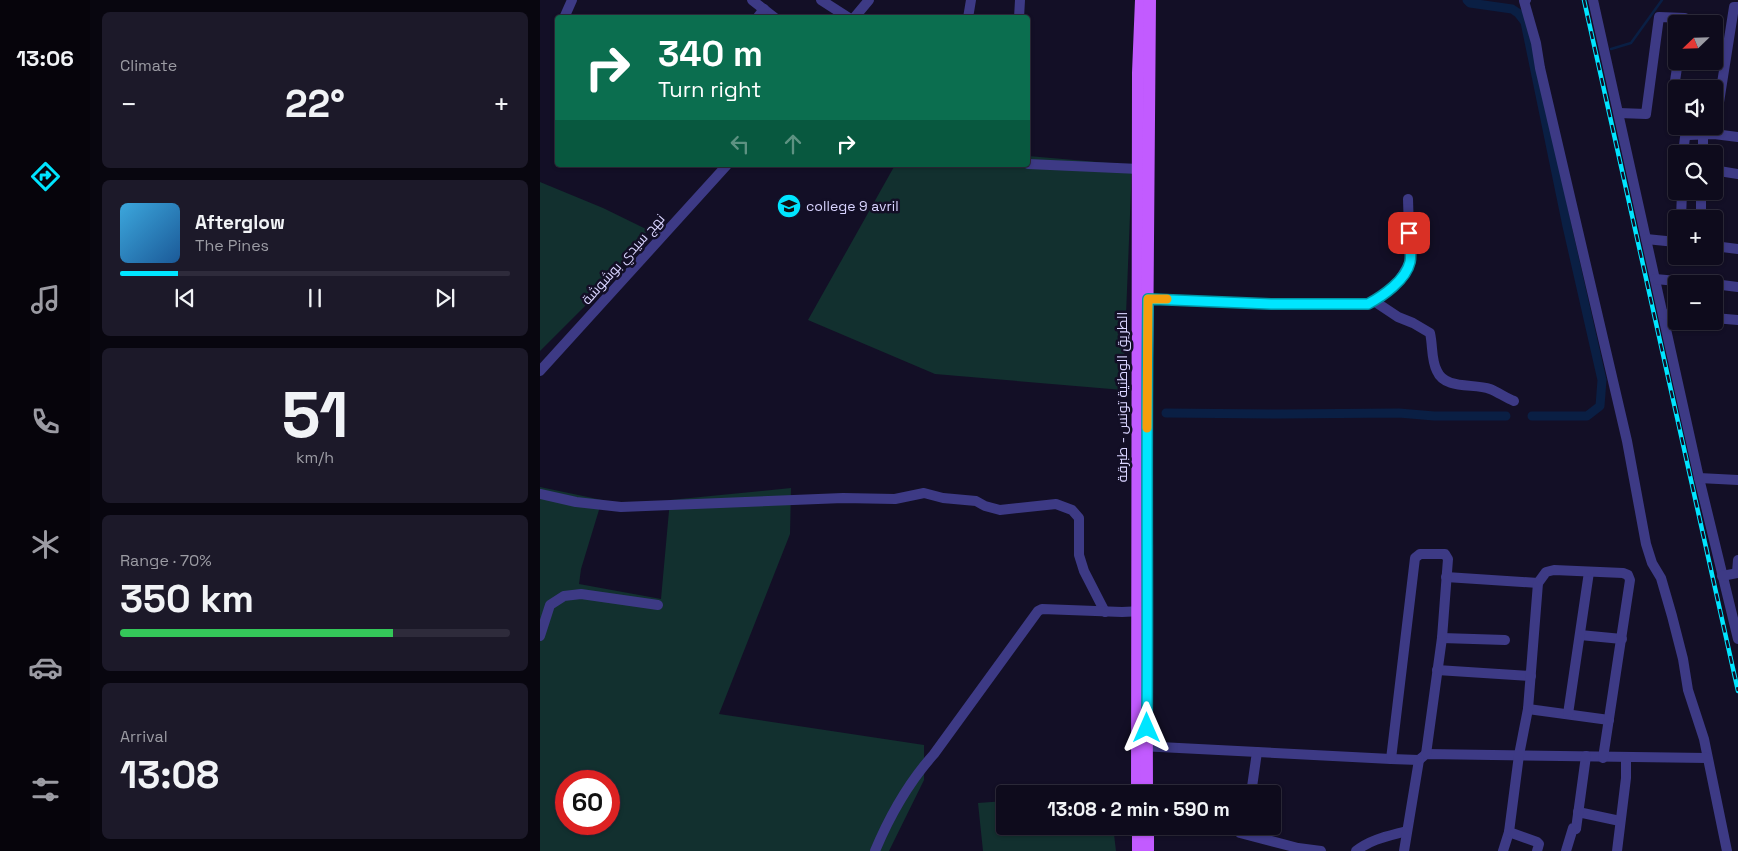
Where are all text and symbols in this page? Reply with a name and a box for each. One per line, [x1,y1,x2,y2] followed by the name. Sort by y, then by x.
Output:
[1668,15,1722,70] north arrow
[1668,15,1723,330] map controls
[658,32,763,76] text: 340 m
[575,35,640,100] icon: right
[16,44,74,72] text: 13:06
[120,55,177,76] text: Climate
[658,75,761,103] text: Turn right
[285,80,345,128] text: 22°
[1668,80,1723,135] button: sound
[120,86,137,122] text: −
[493,86,510,122] text: +
[726,130,754,158] icon: left
[779,130,807,158] icon: ahead
[832,130,860,158] icon: right
[1668,145,1723,200] button: search
[28,159,63,194] icon: directions
[776,193,802,219] school or university icon: college 9 avril
[806,197,899,215] place label: college 9 avril
[195,210,285,235] text: Afterglow
[578,210,671,310] street label: نهج سيدي بوشوشة
[1668,210,1723,265] button: +
[1388,212,1430,254] pin
[1395,219,1423,247] icon: arrive
[195,235,269,256] text: The Pines
[1668,275,1723,330] button: −
[28,282,63,317] icon: music
[171,284,199,312] icon: previous
[301,284,329,312] icon: pause
[431,284,459,312] icon: next
[1113,312,1131,482] street label: الطريق الوطنية تونس - طبرقة
[281,373,349,456] text: 51
[28,404,63,439] icon: phone
[296,447,334,468] text: km/h
[28,527,63,562] icon: climate
[120,550,212,571] text: Range · 70%
[120,575,254,623] text: 350 km
[28,650,63,685] icon: car
[1120,701,1172,753] position arrow
[120,726,168,747] text: Arrival
[120,751,219,799] text: 13:08
[555,770,620,835] speed limit sign: 60
[28,772,63,807] icon: filters
[1047,797,1230,822] text: 13:08 · 2 min · 590 m

